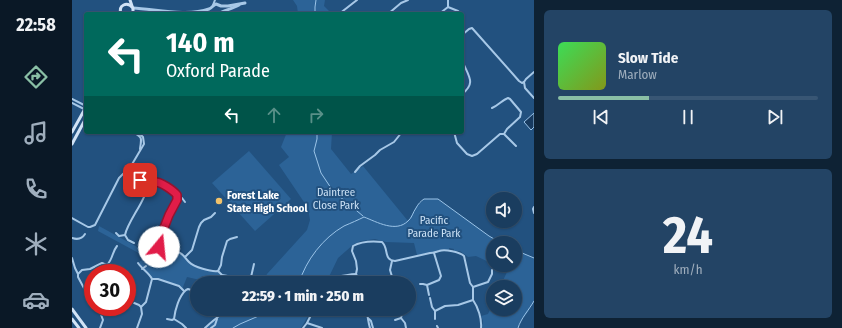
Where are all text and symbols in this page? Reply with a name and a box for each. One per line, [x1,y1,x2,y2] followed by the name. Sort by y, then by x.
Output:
[16,14,56,36] text: 22:58
[166,26,235,59] text: 140 m
[100,28,152,80] icon: left
[618,49,678,67] text: Slow Tide
[166,60,270,82] text: Oxford Parade
[22,63,50,91] icon: directions
[618,67,657,82] text: Marlow
[221,104,243,126] icon: left
[263,104,285,126] icon: ahead
[305,104,327,126] icon: right
[590,106,612,128] icon: previous
[677,106,699,128] icon: pause
[764,106,786,128] icon: next
[22,119,50,147] icon: music
[123,163,157,197] pin
[129,169,151,191] icon: arrive
[22,175,50,203] icon: phone
[313,186,360,212] park label: Daintree Close Park
[227,189,308,215] place label: Forest Lake State High School
[486,192,522,316] map controls
[486,192,522,228] button: sound
[214,196,224,206] marker: Forest Lake State High School
[663,204,713,267] text: 24
[408,214,461,240] park label: Pacific Parade Park
[138,226,180,268] position arrow
[22,230,50,258] icon: climate
[486,236,522,272] button: search
[674,262,703,277] text: km/h
[84,264,136,316] speed limit sign: 30
[486,280,522,316] button: layers
[22,286,50,314] icon: car
[242,287,364,305] text: 22:59 · 1 min · 250 m

